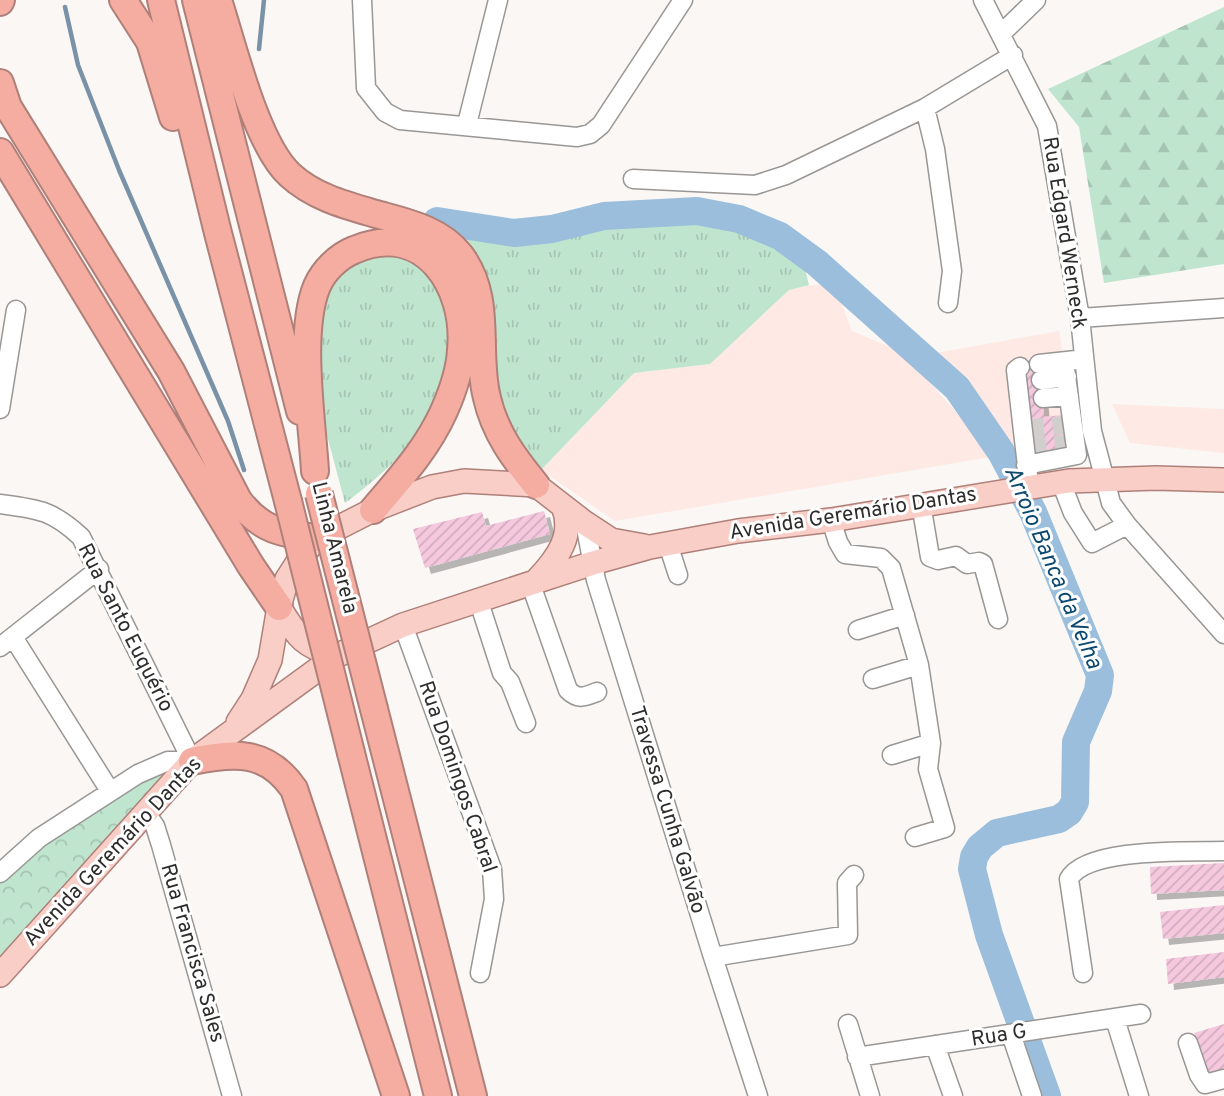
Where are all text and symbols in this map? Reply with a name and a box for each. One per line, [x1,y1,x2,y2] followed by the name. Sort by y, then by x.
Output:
[1035,135,1093,331] street label: Rua Edgard Werneck
[996,462,1108,674] water label: Arroio Banca da Velha
[305,479,363,617] street label: Linha Amarela
[728,481,978,547] street label: Avenida Geremário Dantas
[71,539,179,717] street label: Rua Santo Euquério
[411,677,503,877] street label: Rua Domingos Cabral
[623,703,711,917] street label: Travessa Cunha Galvão
[18,751,208,953] street label: Avenida Geremário Dantas
[154,860,230,1046] street label: Rua Francisca Sales
[969,1018,1029,1054] street label: Rua G

